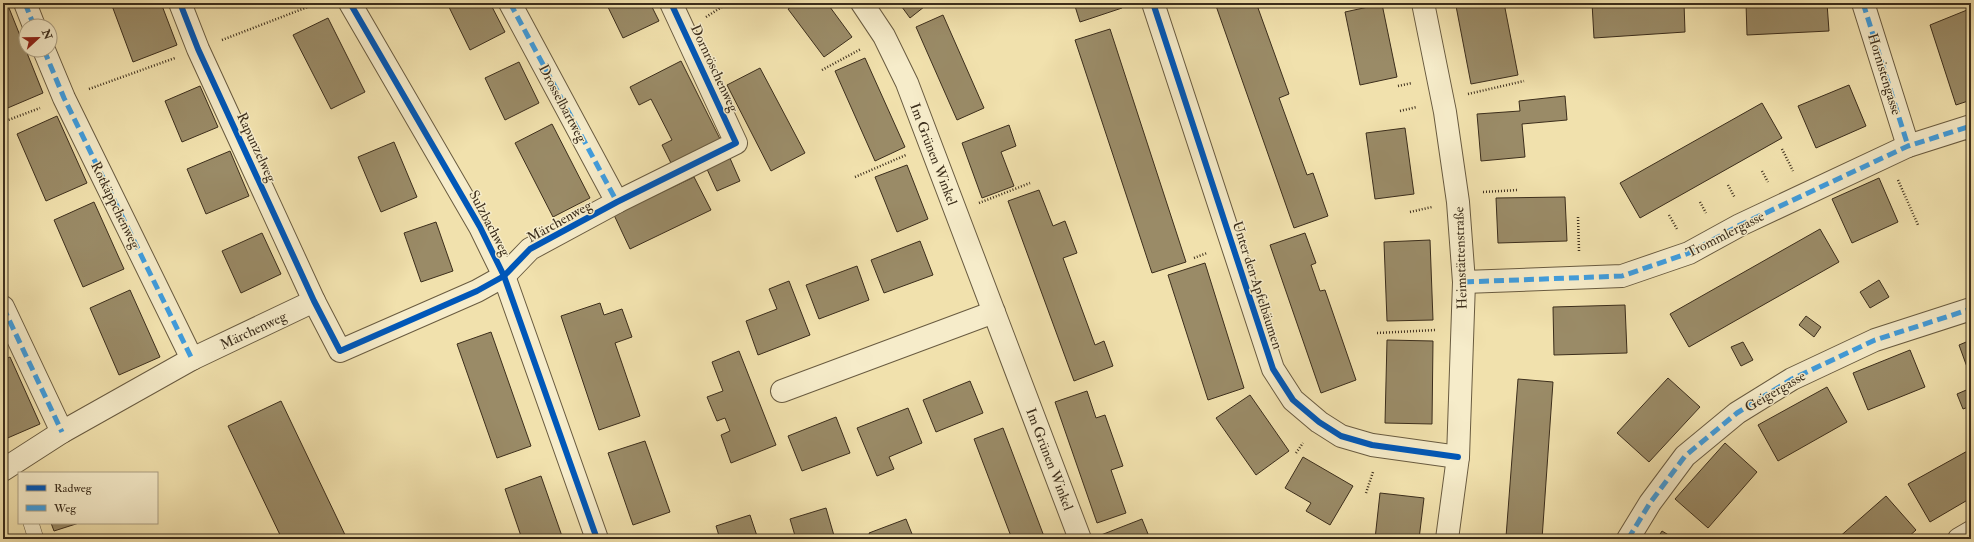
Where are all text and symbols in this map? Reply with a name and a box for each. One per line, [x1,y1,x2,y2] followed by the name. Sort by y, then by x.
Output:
[18,18,58,58] north arrow
[687,22,743,116] street label: Dornröschenweg
[39,27,55,43] text: N
[1864,31,1905,117] street label: Hornistengasse
[535,61,591,146] street label: Drosselbartweg
[906,101,961,208] street label: Im Grünen Winkel
[232,110,280,186] street label: Rapunzelweg
[86,159,144,253] street label: Rotkäppchenweg
[465,187,514,260] street label: Sulzbachweg
[524,196,596,246] street label: Märchenweg
[1450,206,1471,310] street label: Heimstättenstraße
[1683,207,1767,261] street label: Trommlergasse
[1228,219,1286,352] street label: Unter den Apfelbäumen
[217,307,290,353] street label: Märchenweg
[1742,367,1809,416] street label: Geigergasse
[1022,406,1077,513] street label: Im Grünen Winkel
[18,472,158,524] legend
[54,481,93,496] text: Radweg
[53,501,77,516] text: Weg

